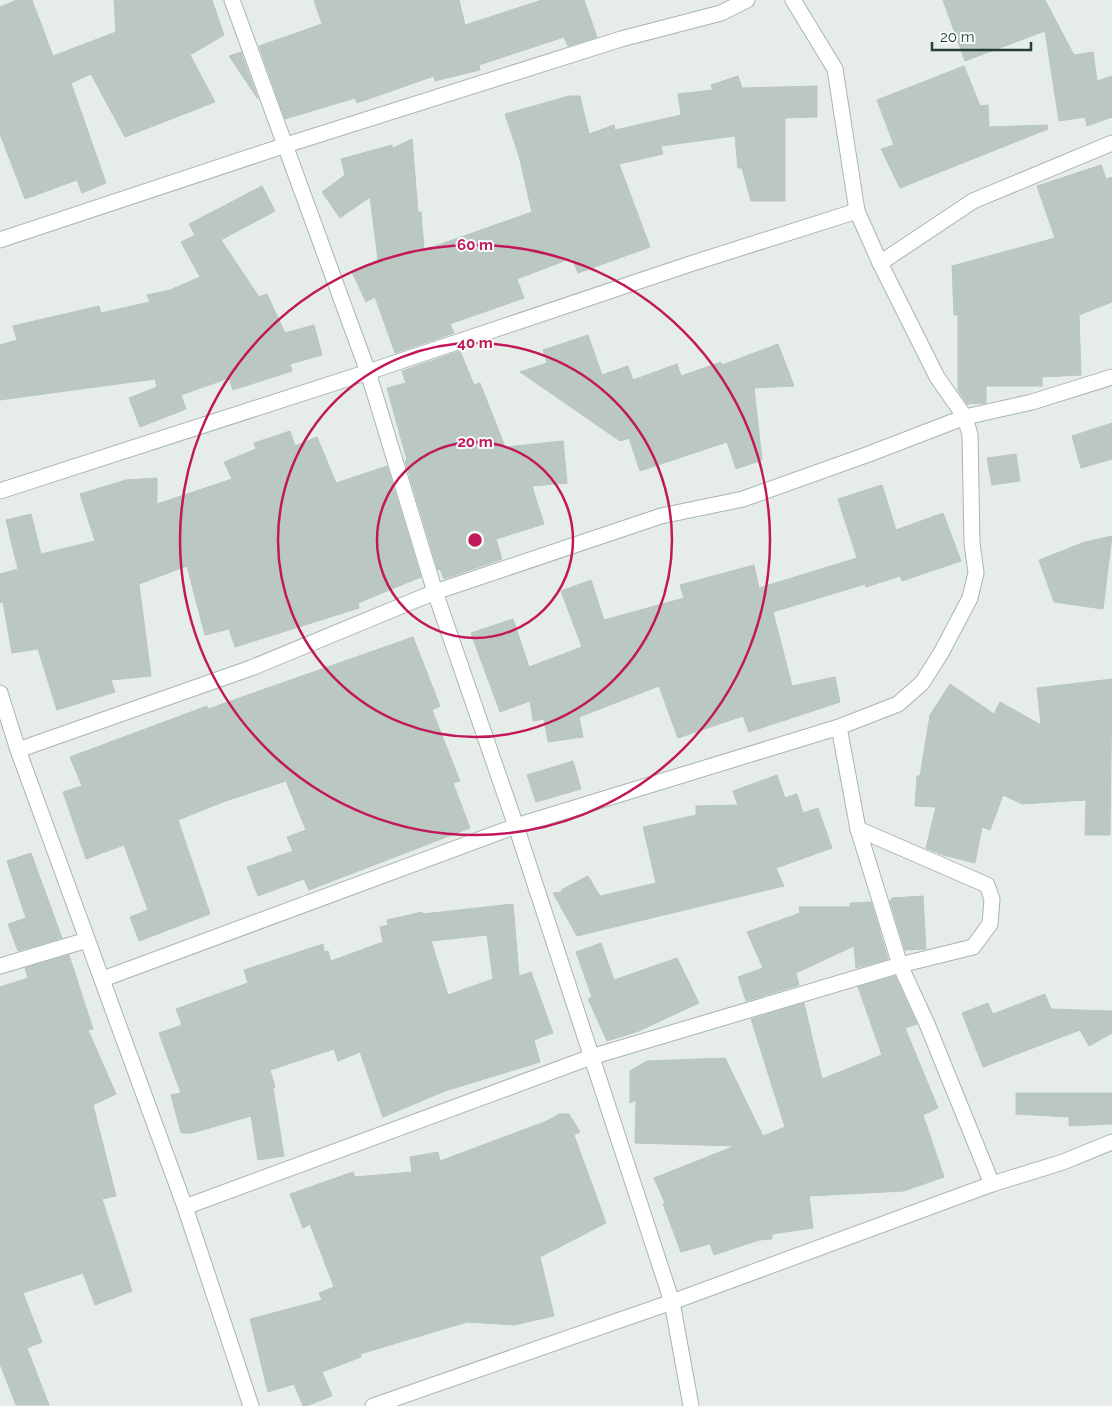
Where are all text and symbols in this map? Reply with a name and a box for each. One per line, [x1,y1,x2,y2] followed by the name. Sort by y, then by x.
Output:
[932,20,1031,52] scale bar
[940,28,975,46] text: 20 m
[457,236,493,254] text: 60 m
[457,334,493,352] text: 40 m
[457,433,493,451] text: 20 m
[466,531,484,549] centre of rings

